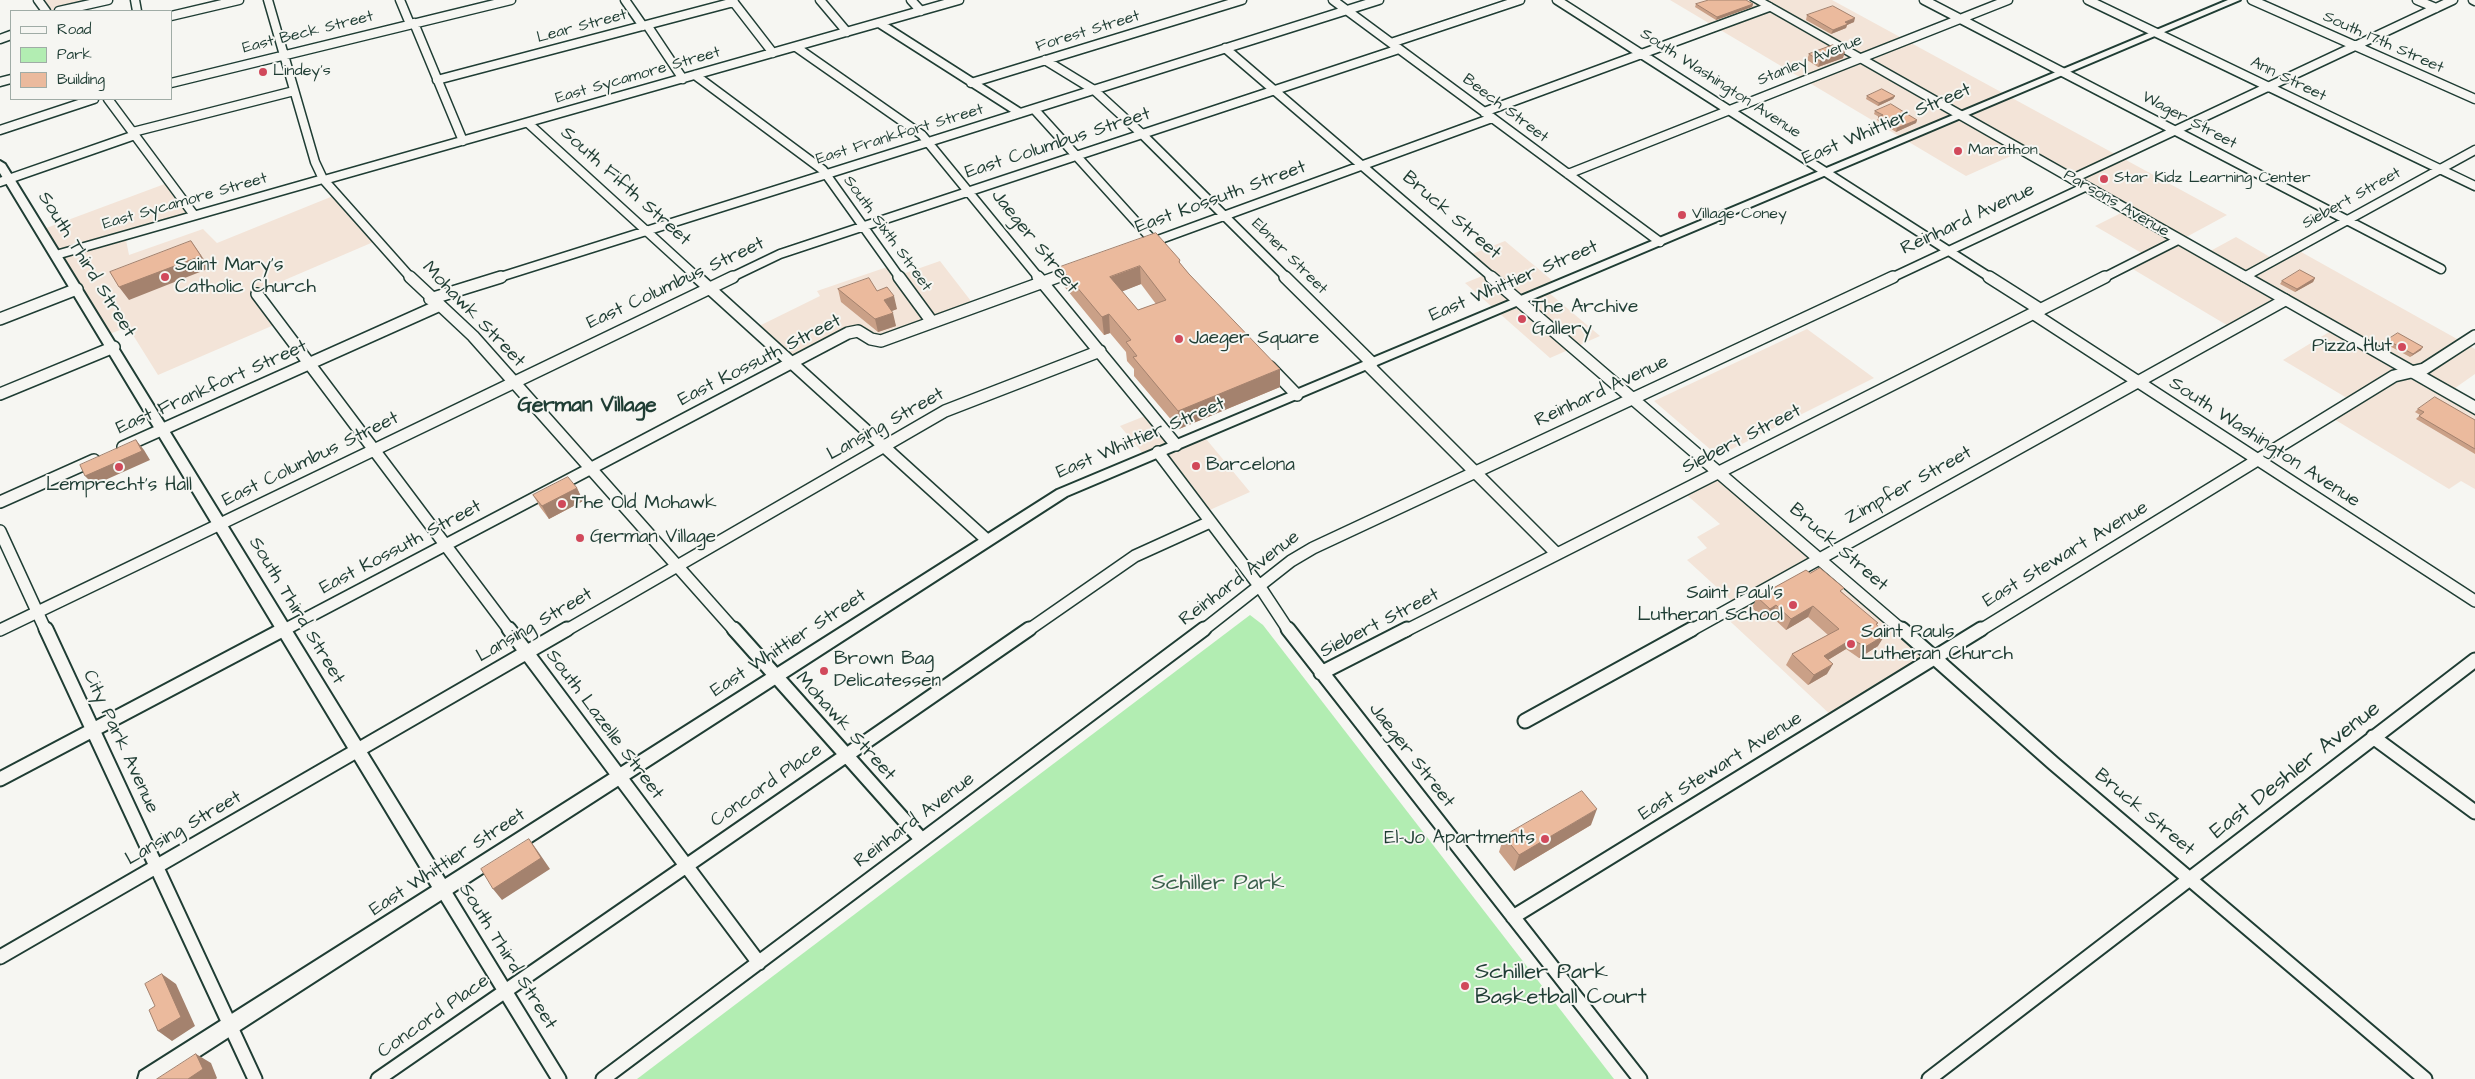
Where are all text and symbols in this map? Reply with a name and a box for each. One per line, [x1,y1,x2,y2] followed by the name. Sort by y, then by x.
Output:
[535,6,629,48] street label: Lear Street
[241,7,375,59] street label: East Beck Street
[1034,7,1142,57] street label: Forest Street
[2320,8,2446,78] street label: South 17th Street
[10,10,172,100] legend
[57,19,91,40] text: Road
[1636,25,1804,143] street label: South Washington Avenue
[1755,31,1865,91] street label: Stanley Avenue
[553,43,723,109] street label: East Sycamore Street
[57,44,92,65] text: Park
[2247,53,2329,107] street label: Ann Street
[273,62,331,82] place label: Lindey's
[257,66,269,78] marker: Lindey's
[57,69,105,90] text: Building
[1458,70,1552,148] street label: Beech Street
[1799,79,1975,171] street label: East Whittier Street
[2138,88,2240,154] street label: Wager Street
[814,100,986,170] street label: East Frankfort Street
[963,103,1153,185] street label: East Columbus Street
[555,122,695,252] street label: South Fifth Street
[1968,141,2038,161] place label: Marathon
[1952,145,1964,157] marker: Marathon
[1133,157,1309,239] street label: East Kossuth Street
[2299,164,2405,234] street label: Siebert Street
[2060,166,2172,242] street label: Parsons Avenue
[1397,167,1505,265] street label: Bruck Street
[100,169,270,235] street label: East Sycamore Street
[2114,169,2310,189] place label: Star Kidz Learning Center
[839,172,935,296] street label: South Sixth Street
[2098,173,2110,185] marker: Star Kidz Learning Center
[1898,179,2038,261] street label: Reinhard Avenue
[985,186,1083,298] street label: Jaeger Street
[32,188,140,342] street label: South Third Street
[1692,205,1787,225] place label: Village Coney
[1676,209,1688,221] marker: Village Coney
[1247,215,1331,299] street label: Ebner Street
[584,233,768,335] street label: East Columbus Street
[1426,236,1602,328] street label: East Whittier Street
[175,255,316,299] place label: Saint Mary's Catholic Church
[417,257,529,373] street label: Mohawk Street
[159,271,171,283] marker: Saint Mary's Catholic Church
[1532,297,1638,341] place label: The Archive Gallery
[675,310,845,412] street label: East Kossuth Street
[1516,313,1528,325] marker: The Archive Gallery
[1189,328,1319,350] place label: Jaeger Square
[1173,333,1185,345] marker: Jaeger Square
[113,336,311,440] street label: East Frankfort Street
[2312,336,2392,358] place label: Pizza Hut
[2396,341,2408,353] marker: Pizza Hut
[1532,351,1672,433] street label: Reinhard Avenue
[2164,373,2364,513] street label: South Washington Avenue
[824,383,948,467] street label: Lansing Street
[1053,393,1229,485] street label: East Whittier Street
[517,394,657,420] district label: German Village
[1679,400,1805,480] street label: Siebert Street
[219,407,403,513] street label: East Columbus Street
[1842,442,1976,530] street label: Zimpfer Street
[1206,455,1295,477] place label: Barcelona
[1190,460,1202,472] marker: Barcelona
[113,461,125,473] marker: Lemprecht’s Hall
[46,475,192,497] place label: Lemprecht’s Hall
[572,493,717,515] place label: The Old Mohawk
[316,496,486,600] street label: East Kossuth Street
[1979,497,2153,613] street label: East Stewart Avenue
[556,498,568,510] marker: The Old Mohawk
[1784,499,1892,597] street label: Bruck Street
[1175,526,1305,632] street label: Reinhard Avenue
[590,527,716,549] place label: German Village
[574,532,586,544] marker: German Village
[243,533,349,689] street label: South Third Street
[1638,583,1783,627] place label: Saint Paul's Lutheran School
[473,584,597,668] street label: Lansing Street
[1317,584,1443,664] street label: Siebert Street
[707,585,871,703] street label: East Whittier Street
[1787,599,1799,611] marker: Saint Paul's Lutheran School
[1861,622,2013,666] place label: Saint Pauls Lutheran Church
[1845,638,1857,650] marker: Saint Pauls Lutheran Church
[540,645,668,805] street label: South Lazelle Street
[834,649,941,693] place label: Brown Bag Delicatessen
[818,665,830,677] marker: Brown Bag Delicatessen
[77,667,163,817] street label: City Park Avenue
[790,668,900,786] street label: Mohawk Street
[2206,696,2386,846] street label: East Deshler Avenue
[1363,699,1459,813] street label: Jaeger Street
[1635,707,1807,827] street label: East Stewart Avenue
[707,739,827,833] street label: Concord Place
[2089,765,2199,861] street label: Bruck Street
[850,768,980,874] street label: Reinhard Avenue
[122,787,246,871] street label: Lansing Street
[366,804,530,922] street label: East Whittier Street
[1384,828,1535,850] place label: El-Jo Apartments
[1539,833,1551,845] marker: El-Jo Apartments
[1152,871,1284,897] park label: Schiller Park
[453,880,561,1034] street label: South Third Street
[1475,960,1647,1011] place label: Schiller Park Basketball Court
[374,970,494,1064] street label: Concord Place
[1459,980,1471,992] marker: Schiller Park Basketball Court

